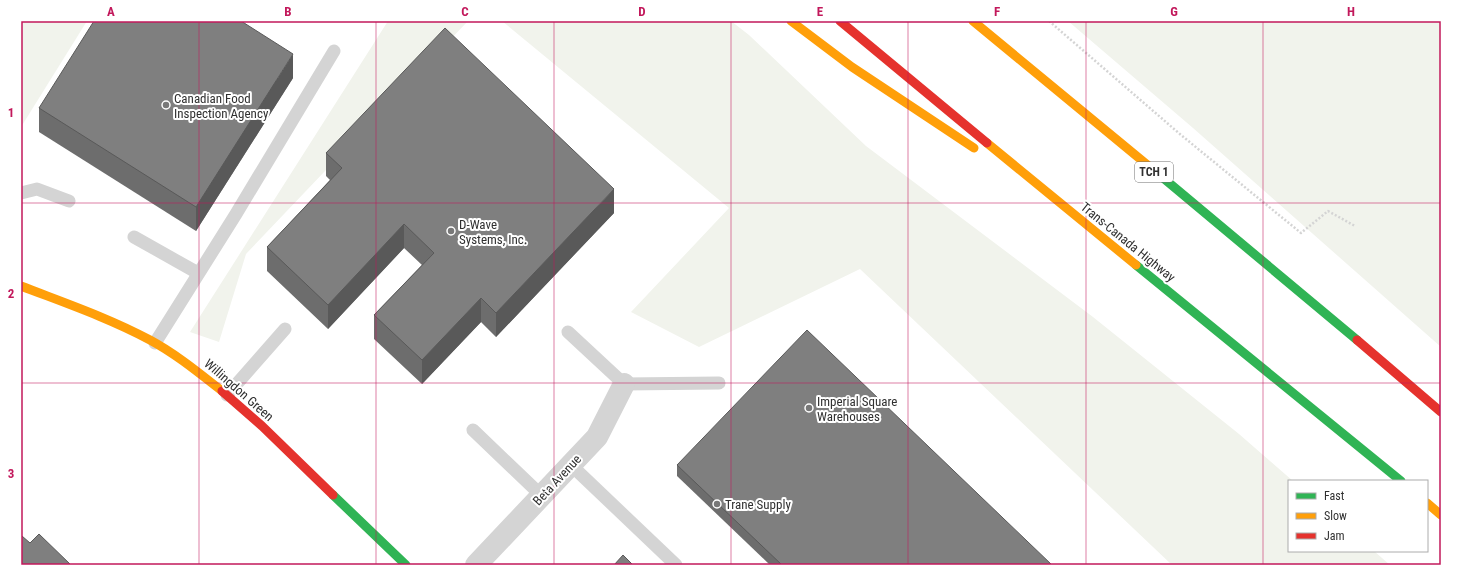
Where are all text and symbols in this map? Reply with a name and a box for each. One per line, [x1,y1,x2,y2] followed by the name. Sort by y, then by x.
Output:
[107,4,115,19] text: A
[284,4,292,19] text: B
[461,4,469,19] text: C
[638,4,646,19] text: D
[817,4,824,19] text: E
[994,4,1000,19] text: F
[1170,4,1178,19] text: G
[1347,4,1355,19] text: H
[174,91,269,121] place label: Canadian Food Inspection Agency
[161,100,171,110] marker: Canadian Food Inspection Agency
[8,105,14,120] text: 1
[1135,162,1173,182] road number: TCH 1
[1078,199,1179,285] street label: Trans-Canada Highway
[459,217,527,247] place label: D-Wave Systems, Inc.
[446,226,456,236] marker: D-Wave Systems, Inc.
[8,286,15,301] text: 2
[201,356,277,424] street label: Willingdon Green
[817,394,897,424] place label: Imperial Square Warehouses
[804,403,814,413] marker: Imperial Square Warehouses
[530,452,584,508] street label: Beta Avenue
[8,466,14,481] text: 3
[1288,480,1428,552] legend
[1324,489,1345,503] text: Fast
[725,497,791,512] place label: Trane Supply
[712,499,722,509] marker: Trane Supply
[1324,509,1347,523] text: Slow
[1324,529,1345,543] text: Jam

